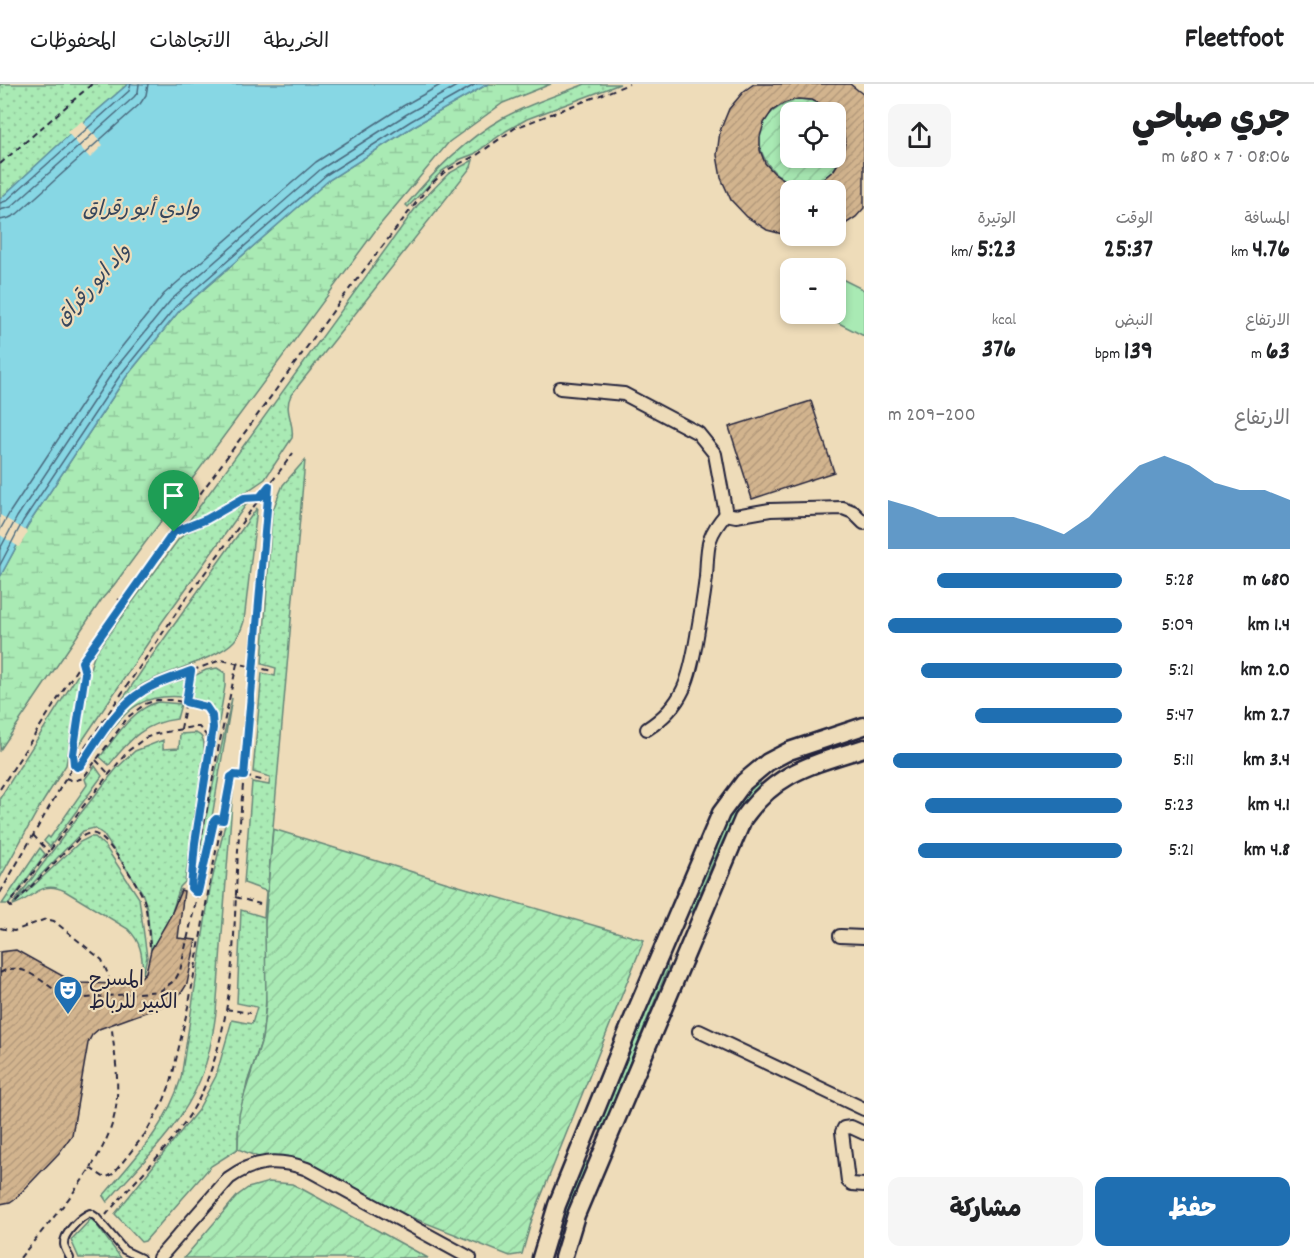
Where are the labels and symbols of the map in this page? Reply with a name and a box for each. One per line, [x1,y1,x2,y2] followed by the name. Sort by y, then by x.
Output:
[82,196,200,226] water label: وادي أبو رقراق
[49,238,139,334] water label: واد ابو رقراق
[148,470,199,532] pin
[89,967,178,1018] place label: المسرح الكبير للرباط
[52,974,84,1016] theatre icon: المسرح الكبير للرباط

